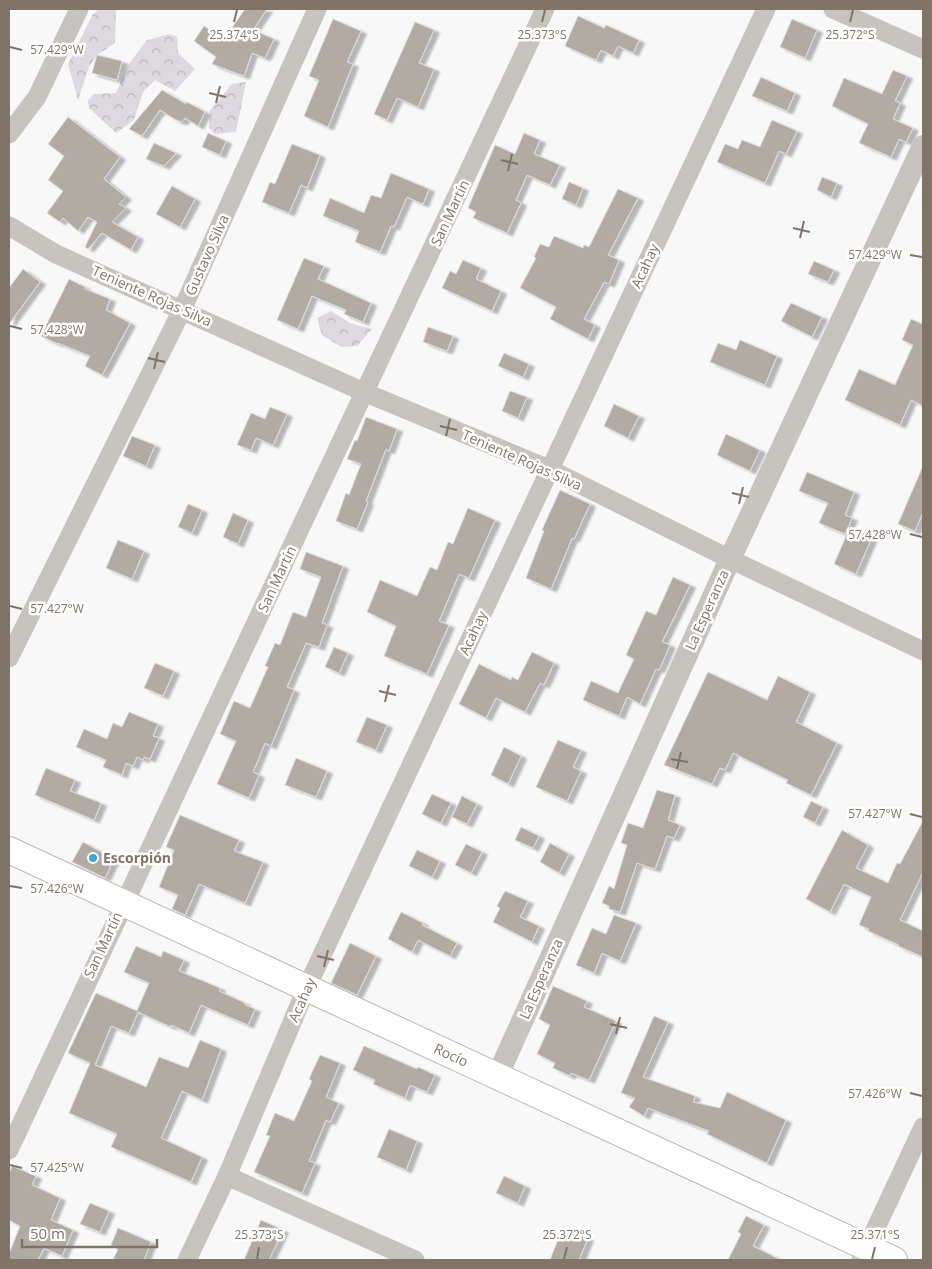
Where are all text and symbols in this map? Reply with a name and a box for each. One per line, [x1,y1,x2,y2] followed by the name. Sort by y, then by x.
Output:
[209,26,259,43] text: 25.374°S
[517,26,567,43] text: 25.373°S
[825,26,875,43] text: 25.372°S
[30,41,84,58] text: 57.429°W
[426,177,473,249] street label: San Martín
[180,211,233,298] street label: Gustavo Silva
[626,240,663,291] street label: Acahay
[848,246,902,263] text: 57.429°W
[89,261,215,330] street label: Teniente Rojas Silva
[30,321,84,338] text: 57.428°W
[459,425,585,494] street label: Teniente Rojas Silva
[848,526,902,543] text: 57.428°W
[253,543,300,615] street label: San Martín
[680,567,733,653] street label: La Esperanza
[30,600,84,617] text: 57.427°W
[454,607,491,658] street label: Acahay
[848,805,902,822] text: 57.427°W
[103,848,171,867] place label: Escorpión
[87,852,99,864] marker: Escorpión
[30,880,84,897] text: 57.426°W
[79,909,126,981] street label: San Martín
[514,936,567,1022] street label: La Esperanza
[283,974,320,1025] street label: Acahay
[431,1038,471,1071] street label: Rocío
[848,1085,902,1102] text: 57.426°W
[30,1159,84,1176] text: 57.425°W
[22,1216,158,1248] scale bar
[30,1223,65,1243] text: 50 m
[234,1226,284,1243] text: 25.373°S
[542,1226,592,1243] text: 25.372°S
[850,1226,900,1243] text: 25.371°S

